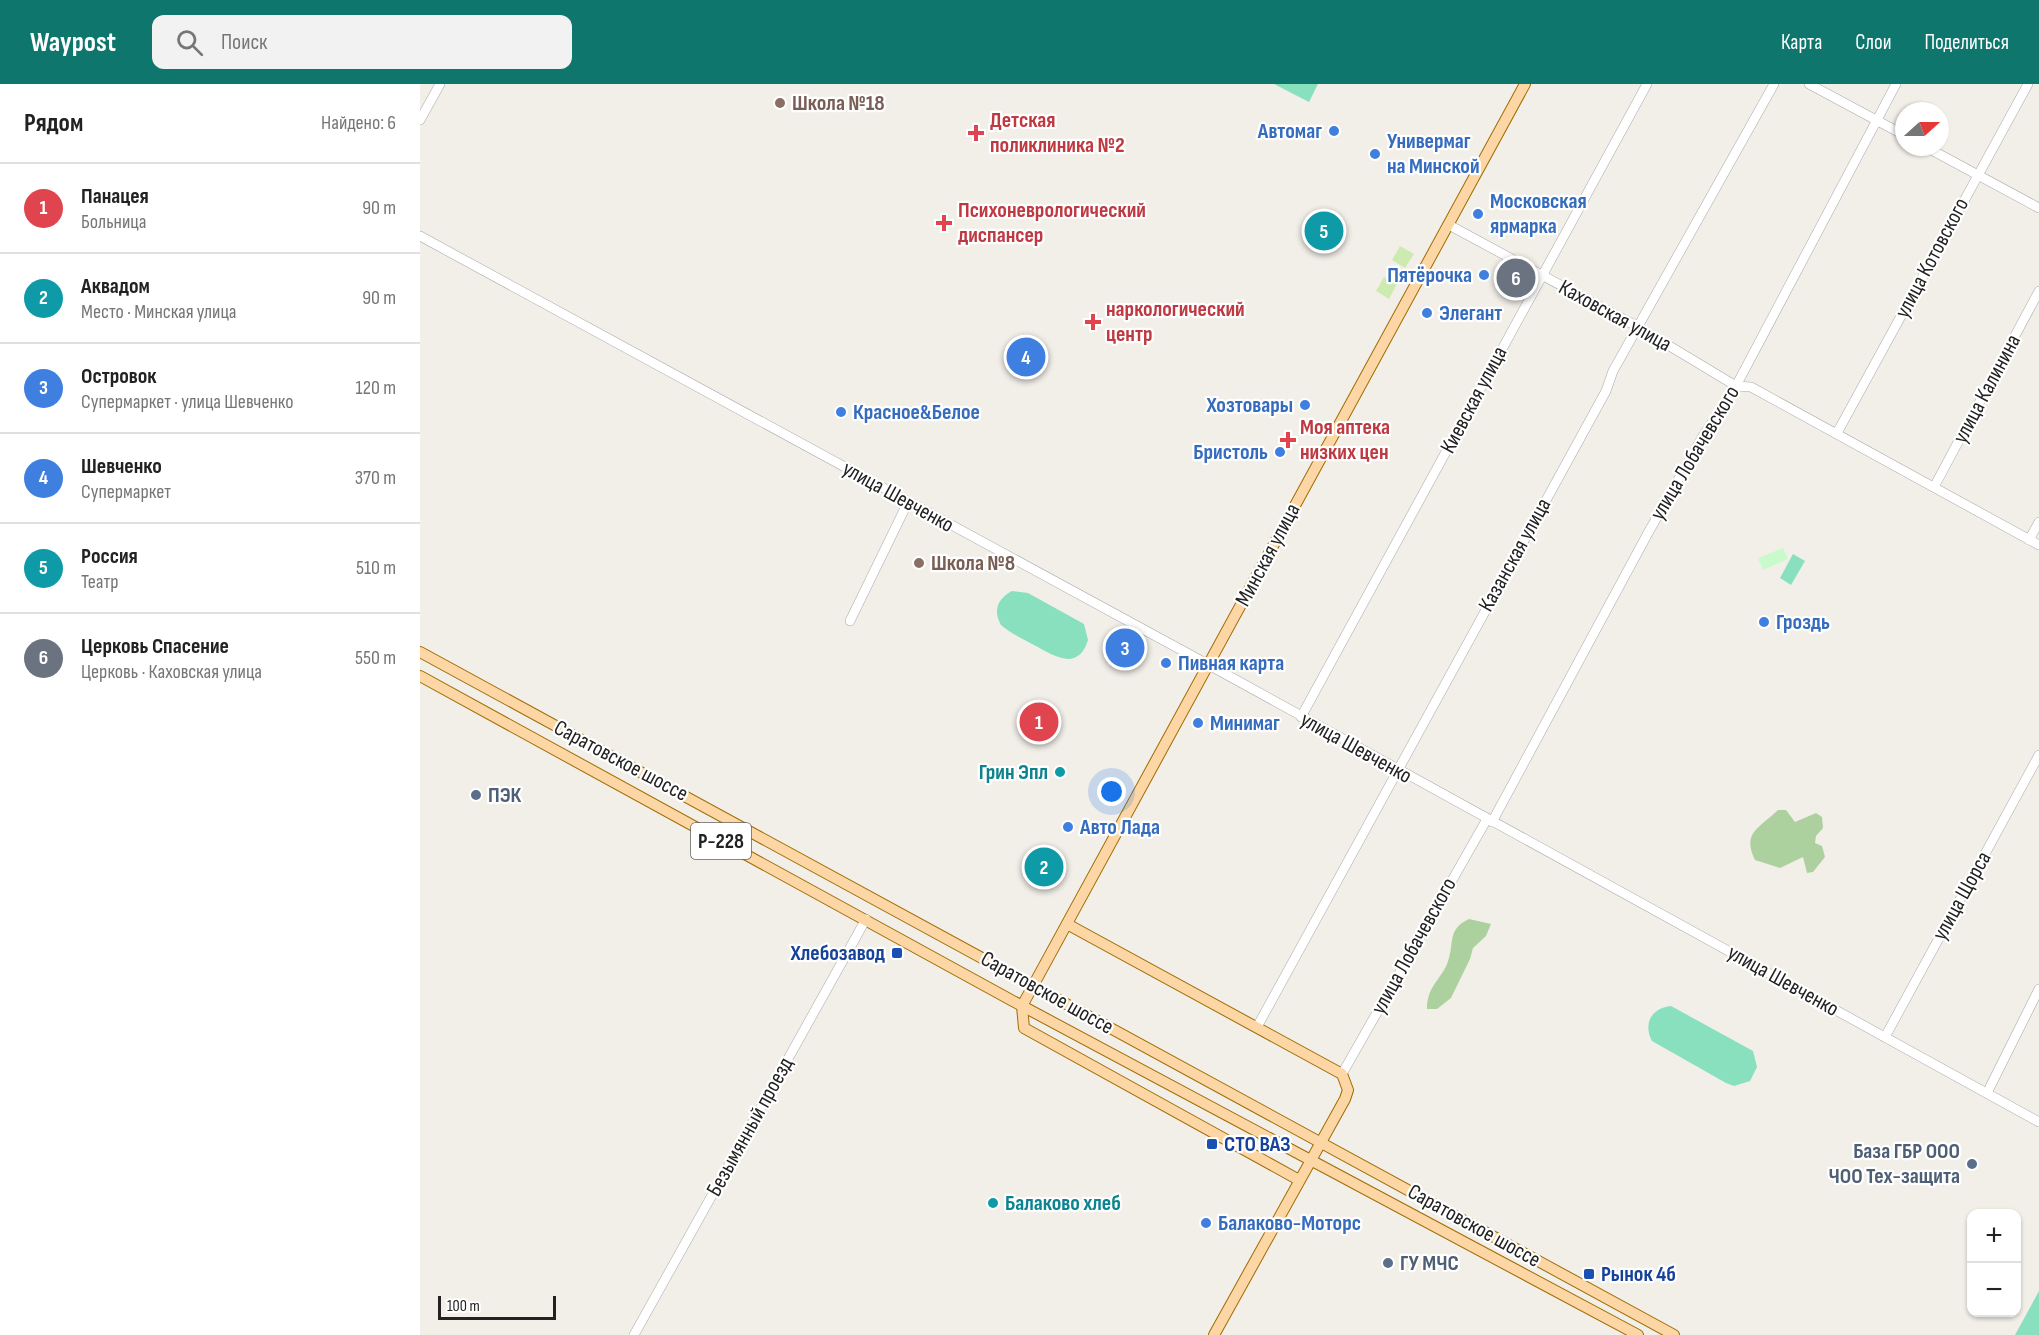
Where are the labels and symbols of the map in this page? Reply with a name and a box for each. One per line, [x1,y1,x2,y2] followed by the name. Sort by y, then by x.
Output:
[792,90,885,117] place label: Школа №18
[773,96,787,110] marker: Школа №18
[1895,102,1949,156] north arrow
[990,107,1125,159] place label: Детская поликлиника №2
[1257,118,1322,145] place label: Автомаг
[967,124,985,142] marker: Детская поликлиника №2
[1327,124,1341,138] marker: Автомаг
[1387,128,1480,180] place label: Универмаг на Минской
[1368,147,1382,161] marker: Универмаг на Минской
[1490,188,1587,240] place label: Московская ярмарка
[1889,193,1975,323] street label: улица Котовского
[958,197,1146,249] place label: Психоневрологический диспансер
[1471,207,1485,221] marker: Московская ярмарка
[1304,208,1344,254] pin: 5
[935,214,953,232] marker: Психоневрологический диспансер
[1496,256,1536,300] pin: 6
[1387,262,1472,289] place label: Пятёрочка
[1477,268,1491,282] marker: Пятёрочка
[1554,274,1676,358] street label: Каховская улица
[1106,296,1245,348] place label: наркологический центр
[1439,300,1502,327] place label: Элегант
[1420,306,1434,320] marker: Элегант
[1084,313,1102,331] marker: наркологический центр
[1947,330,2027,448] street label: улица Калинина
[1006,334,1046,380] pin: 4
[1435,342,1513,458] street label: Киевская улица
[1644,381,1746,525] street label: улица Лобачевского
[1206,392,1293,419] place label: Хозтовары
[1298,398,1312,412] marker: Хозтовары
[853,399,980,426] place label: Красное&Белое
[834,405,848,419] marker: Красное&Белое
[1300,414,1390,466] place label: Моя аптека низких цен
[1281,433,1295,447] marker: Моя аптека низких цен
[1193,439,1268,466] place label: Бристоль
[1273,445,1287,459] marker: Бристоль
[837,455,959,539] street label: улица Шевченко
[1473,494,1557,616] street label: Казанская улица
[1230,499,1306,611] street label: Минская улица
[931,550,1015,577] place label: Школа №8
[912,556,926,570] marker: Школа №8
[1776,609,1830,636] place label: Гроздь
[1757,615,1771,629] marker: Гроздь
[1106,626,1144,670] pin: 3
[1178,650,1284,677] place label: Пивная карта
[1159,656,1173,670] marker: Пивная карта
[1020,700,1058,744] pin: 1
[1295,706,1417,790] street label: улица Шевченко
[1210,710,1280,737] place label: Минимаг
[549,714,693,808] street label: Саратовское шоссе
[1191,716,1205,730] marker: Минимаг
[979,759,1048,786] place label: Грин Эпл
[1053,765,1067,779] marker: Грин Эпл
[1097,777,1126,806] your location
[488,782,522,809] place label: ПЭК
[469,788,483,802] marker: ПЭК
[1079,814,1160,841] place label: Авто Лада
[1061,820,1075,834] marker: Авто Лада
[691,823,751,859] road number: Р-228
[1024,844,1064,890] pin: 2
[1927,847,1997,945] street label: улица Щорса
[1365,873,1463,1019] street label: улица Лобачевского
[1722,939,1844,1023] street label: улица Шевченко
[790,940,885,967] place label: Хлебозавод
[976,945,1118,1041] street label: Саратовское шоссе
[890,946,904,960] marker: Хлебозавод
[701,1053,799,1201] street label: Безымянный проезд
[1224,1131,1291,1158] place label: СТО ВАЗ
[1205,1137,1219,1151] marker: СТО ВАЗ
[1829,1138,1960,1190] place label: База ГБР ООО ЧОО Тех-защита
[1965,1157,1979,1171] marker: База ГБР ООО ЧОО Тех-защита
[1403,1178,1545,1274] street label: Саратовское шоссе
[1005,1190,1121,1217] place label: Балаково хлеб
[986,1196,1000,1210] marker: Балаково хлеб
[1218,1210,1361,1237] place label: Балаково-Моторс
[1199,1216,1213,1230] marker: Балаково-Моторс
[1400,1250,1459,1277] place label: ГУ МЧС
[1381,1256,1395,1270] marker: ГУ МЧС
[1601,1261,1676,1288] place label: Рынок 4б
[1582,1267,1596,1281] marker: Рынок 4б
[438,1293,556,1320] scale bar

